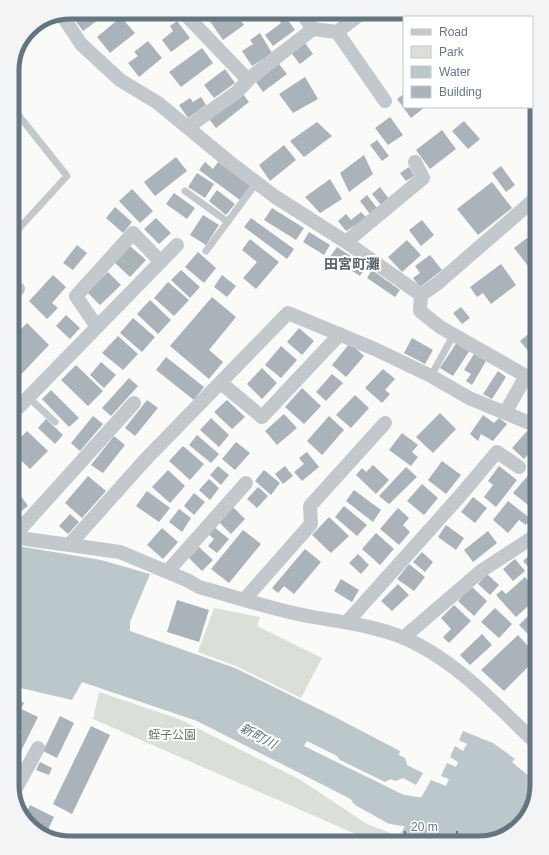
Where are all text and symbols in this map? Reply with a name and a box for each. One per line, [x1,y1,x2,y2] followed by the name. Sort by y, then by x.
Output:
[403,16,533,108] legend
[439,25,468,39] text: Road
[439,45,465,59] text: Park
[439,65,471,79] text: Water
[439,85,482,99] text: Building
[324,256,380,272] district label: 田宮町灘
[237,720,280,753] water label: 新町川
[148,728,196,742] park label: 蛭子公園
[405,813,457,839] scale bar
[411,820,438,834] text: 20 m

